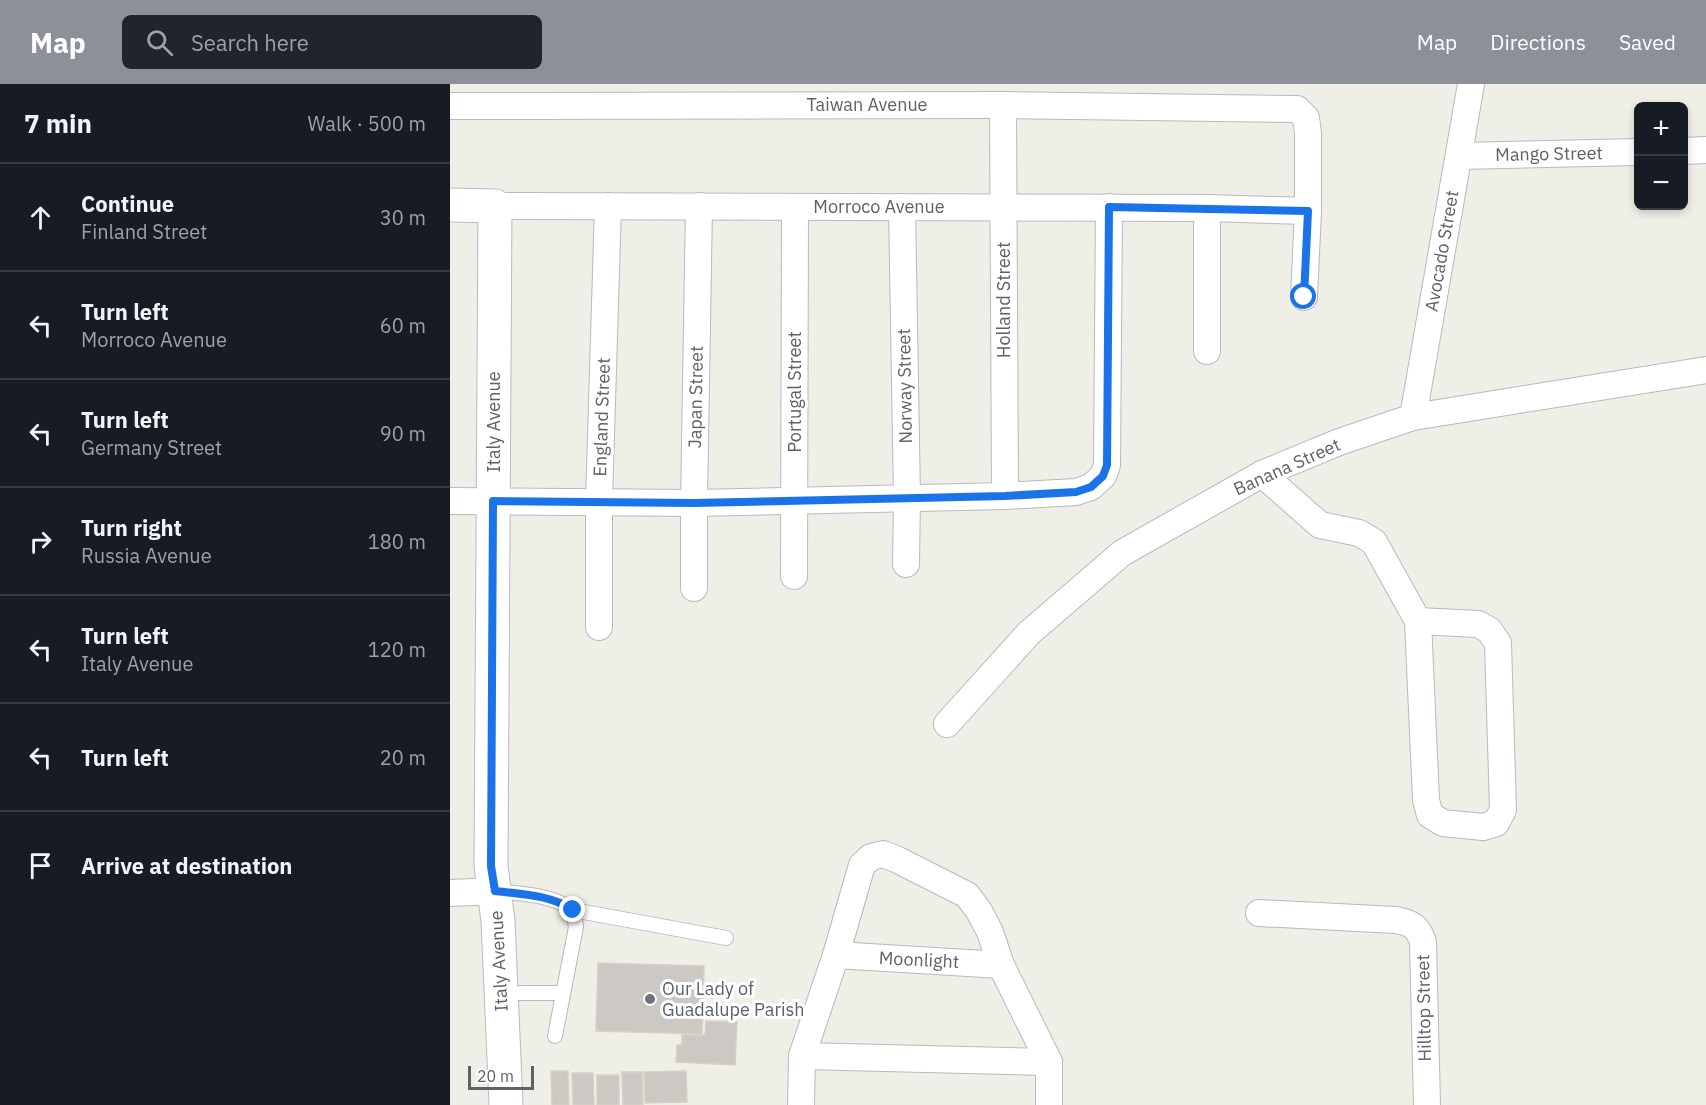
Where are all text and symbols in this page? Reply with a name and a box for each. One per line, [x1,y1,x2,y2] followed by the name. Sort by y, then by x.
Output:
[122,15,542,69] search box
[30,24,86,61] text: Map
[143,26,176,59] icon: search
[191,28,309,57] text: Search here
[1417,28,1457,56] text: Map
[1490,28,1586,56] text: Directions
[1619,28,1676,56] text: Saved
[807,93,928,116] street label: Taiwan Avenue
[1634,102,1688,210] map controls
[1634,102,1688,156] button: +
[24,106,92,140] text: 7 min
[308,110,426,137] text: Walk · 500 m
[1495,141,1603,166] street label: Mango Street
[1634,156,1688,210] button: −
[1420,188,1463,313] street label: Avocado Street
[81,189,174,218] text: Continue
[813,195,945,218] street label: Morroco Avenue
[24,201,57,234] icon: ahead
[380,204,426,231] text: 30 m
[81,218,207,245] text: Finland Street
[992,242,1015,358] street label: Holland Street
[1290,283,1316,309] route start
[81,297,169,326] text: Turn left
[24,309,57,342] icon: left
[380,312,426,339] text: 60 m
[81,326,227,353] text: Morroco Avenue
[892,328,917,444] street label: Norway Street
[783,331,806,453] street label: Portugal Street
[683,345,708,449] street label: Japan Street
[588,357,615,477] street label: England Street
[482,371,505,473] street label: Italy Avenue
[81,405,169,434] text: Turn left
[24,417,57,450] icon: left
[380,420,426,447] text: 90 m
[1230,433,1344,500] street label: Banana Street
[81,434,222,461] text: Germany Street
[81,513,182,542] text: Turn right
[24,525,57,558] icon: right
[368,528,426,555] text: 180 m
[81,542,212,569] text: Russia Avenue
[81,621,169,650] text: Turn left
[24,633,57,666] icon: left
[368,636,426,663] text: 120 m
[81,650,193,677] text: Italy Avenue
[24,741,57,774] icon: left
[81,743,169,772] text: Turn left
[380,744,426,771] text: 20 m
[24,849,57,882] icon: arrive
[81,851,292,880] text: Arrive at destination
[559,896,585,922] route end
[484,910,513,1012] street label: Italy Avenue
[878,946,960,973] street label: Moonlight
[1411,954,1436,1062] street label: Hilltop Street
[662,977,805,1021] place label: Our Lady of Guadalupe Parish
[643,992,657,1006] marker: Our Lady of Guadalupe Parish
[468,1063,534,1090] scale bar
[477,1066,514,1086] text: 20 m

